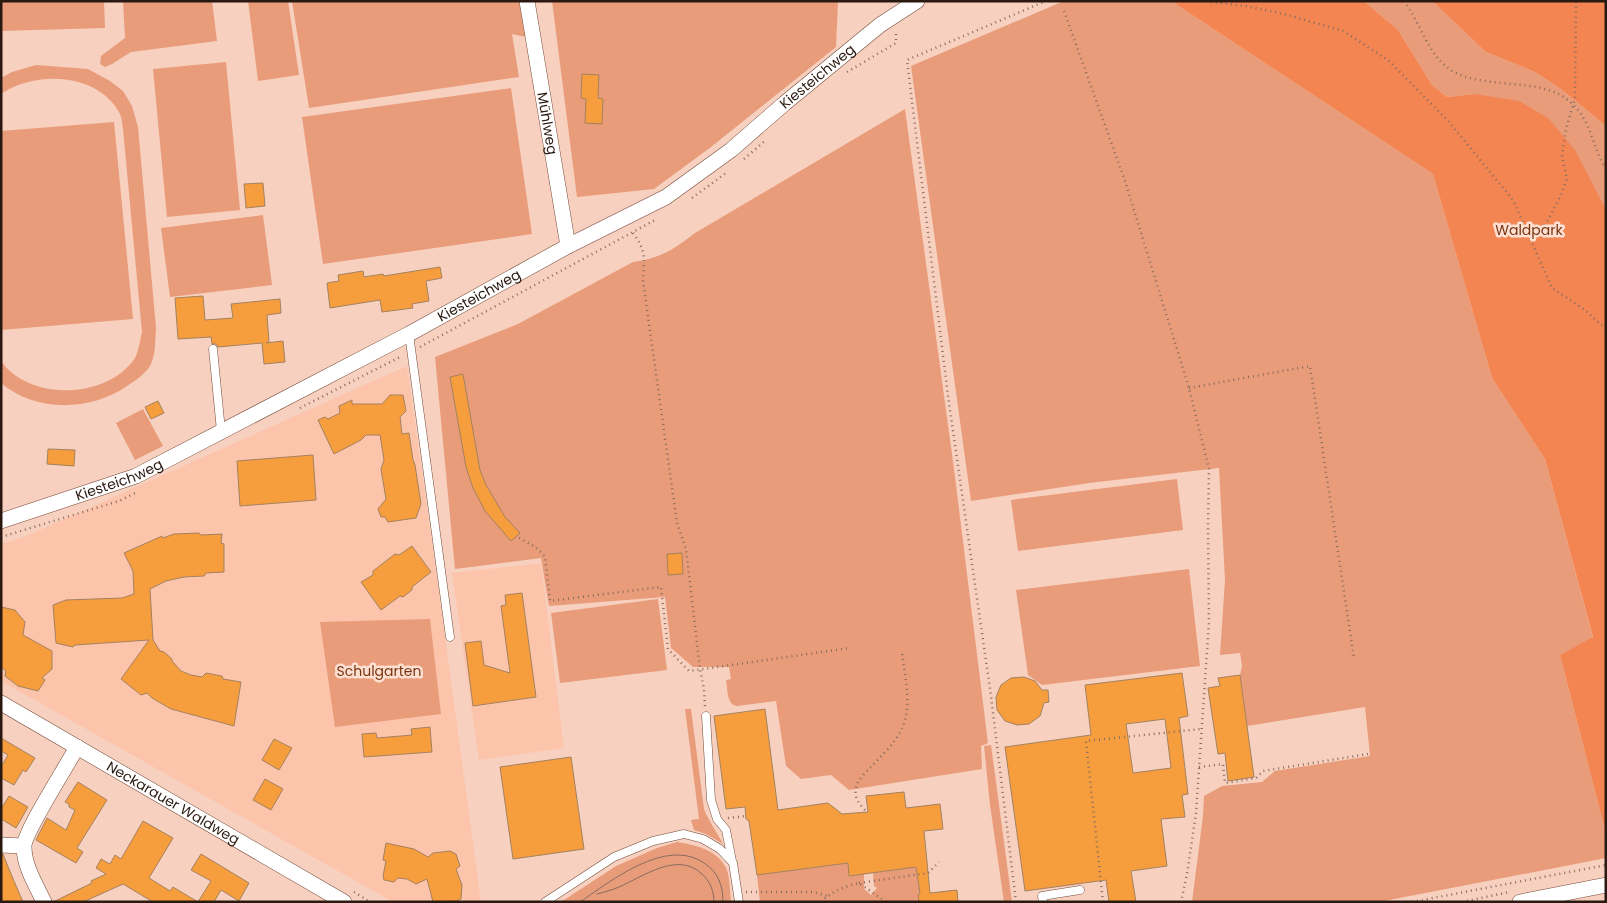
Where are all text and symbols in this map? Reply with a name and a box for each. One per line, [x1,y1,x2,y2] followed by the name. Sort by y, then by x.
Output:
[775,39,859,113] street label: Kiesteichweg
[532,91,563,156] street label: Mühlweg
[1495,220,1563,240] park label: Waldpark
[434,264,524,326] street label: Kiesteichweg
[73,454,166,506] street label: Kiesteichweg
[337,661,421,681] park label: Schulgarten
[103,756,243,849] street label: Neckarauer Waldweg

